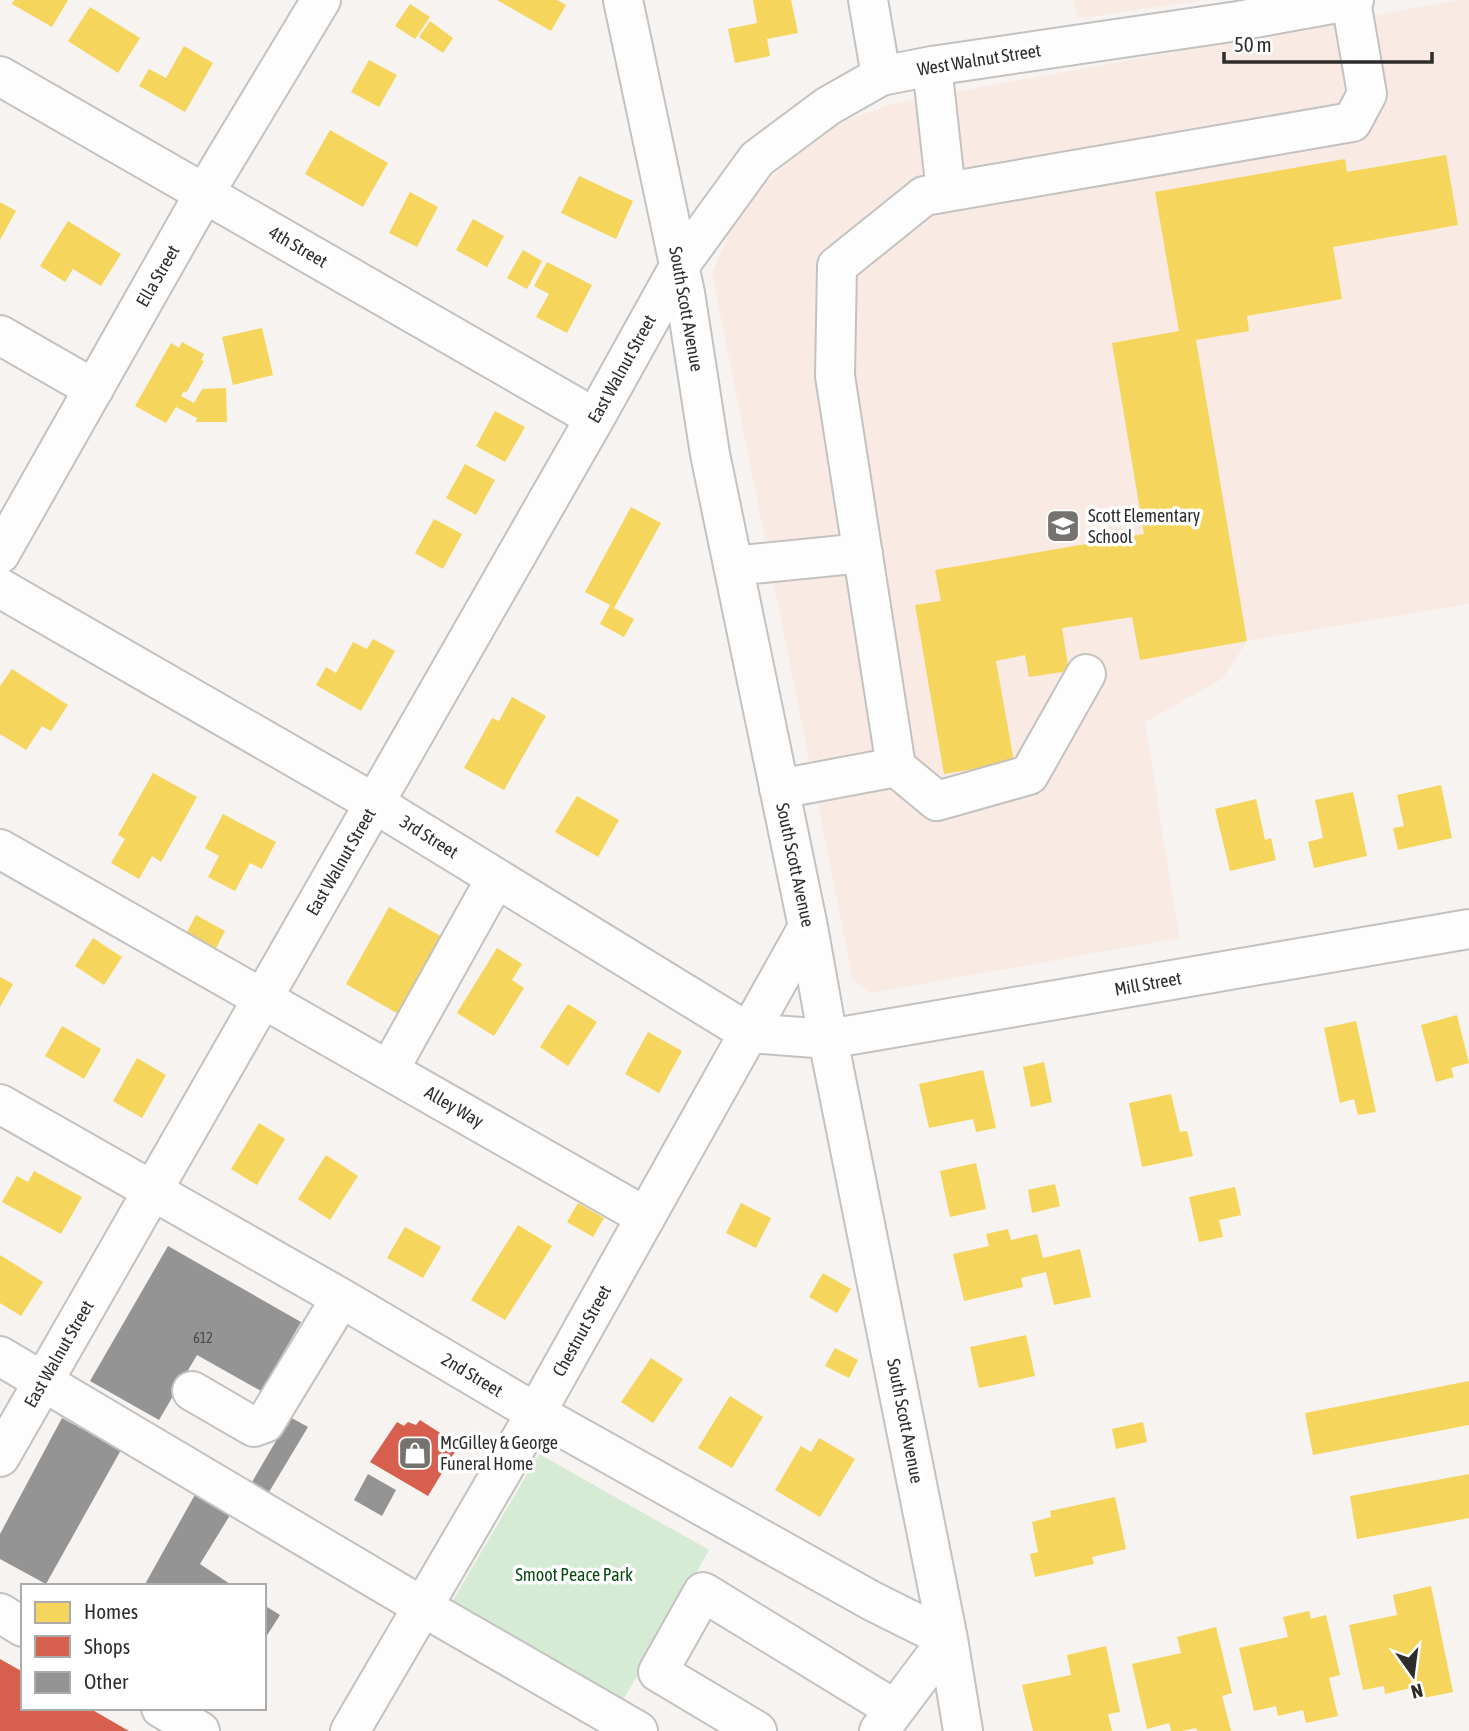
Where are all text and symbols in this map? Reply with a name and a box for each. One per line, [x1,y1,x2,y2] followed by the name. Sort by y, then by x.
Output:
[1224,21,1432,65] scale bar
[1234,32,1272,56] text: 50 m
[916,39,1042,80] street label: West Walnut Street
[265,221,331,272] street label: 4th Street
[132,241,184,310] street label: Ella Street
[665,245,708,373] street label: South Scott Avenue
[583,311,660,426] street label: East Walnut Street
[1088,505,1200,547] place label: Scott Elementary School
[1044,507,1082,545] school or university icon: Scott Elementary School
[772,801,819,929] street label: South Scott Avenue
[301,804,380,919] street label: East Walnut Street
[396,811,462,863] street label: 3rd Street
[1113,967,1183,1000] street label: Mill Street
[421,1081,487,1132] street label: Alley Way
[548,1281,615,1380] street label: Chestnut Street
[19,1296,98,1411] street label: East Walnut Street
[193,1330,213,1346] house number: 612
[438,1348,507,1401] street label: 2nd Street
[883,1357,928,1485] street label: South Scott Avenue
[440,1432,558,1474] place label: McGilley & George Funeral Home
[396,1434,434,1472] shop icon: McGilley & George Funeral Home
[515,1564,633,1585] park label: Smoot Peace Park
[21,1584,266,1710] legend
[84,1599,138,1623] text: Homes
[84,1634,130,1658] text: Shops
[1378,1640,1448,1710] north arrow
[84,1669,129,1693] text: Other
[1409,1679,1425,1704] text: N

